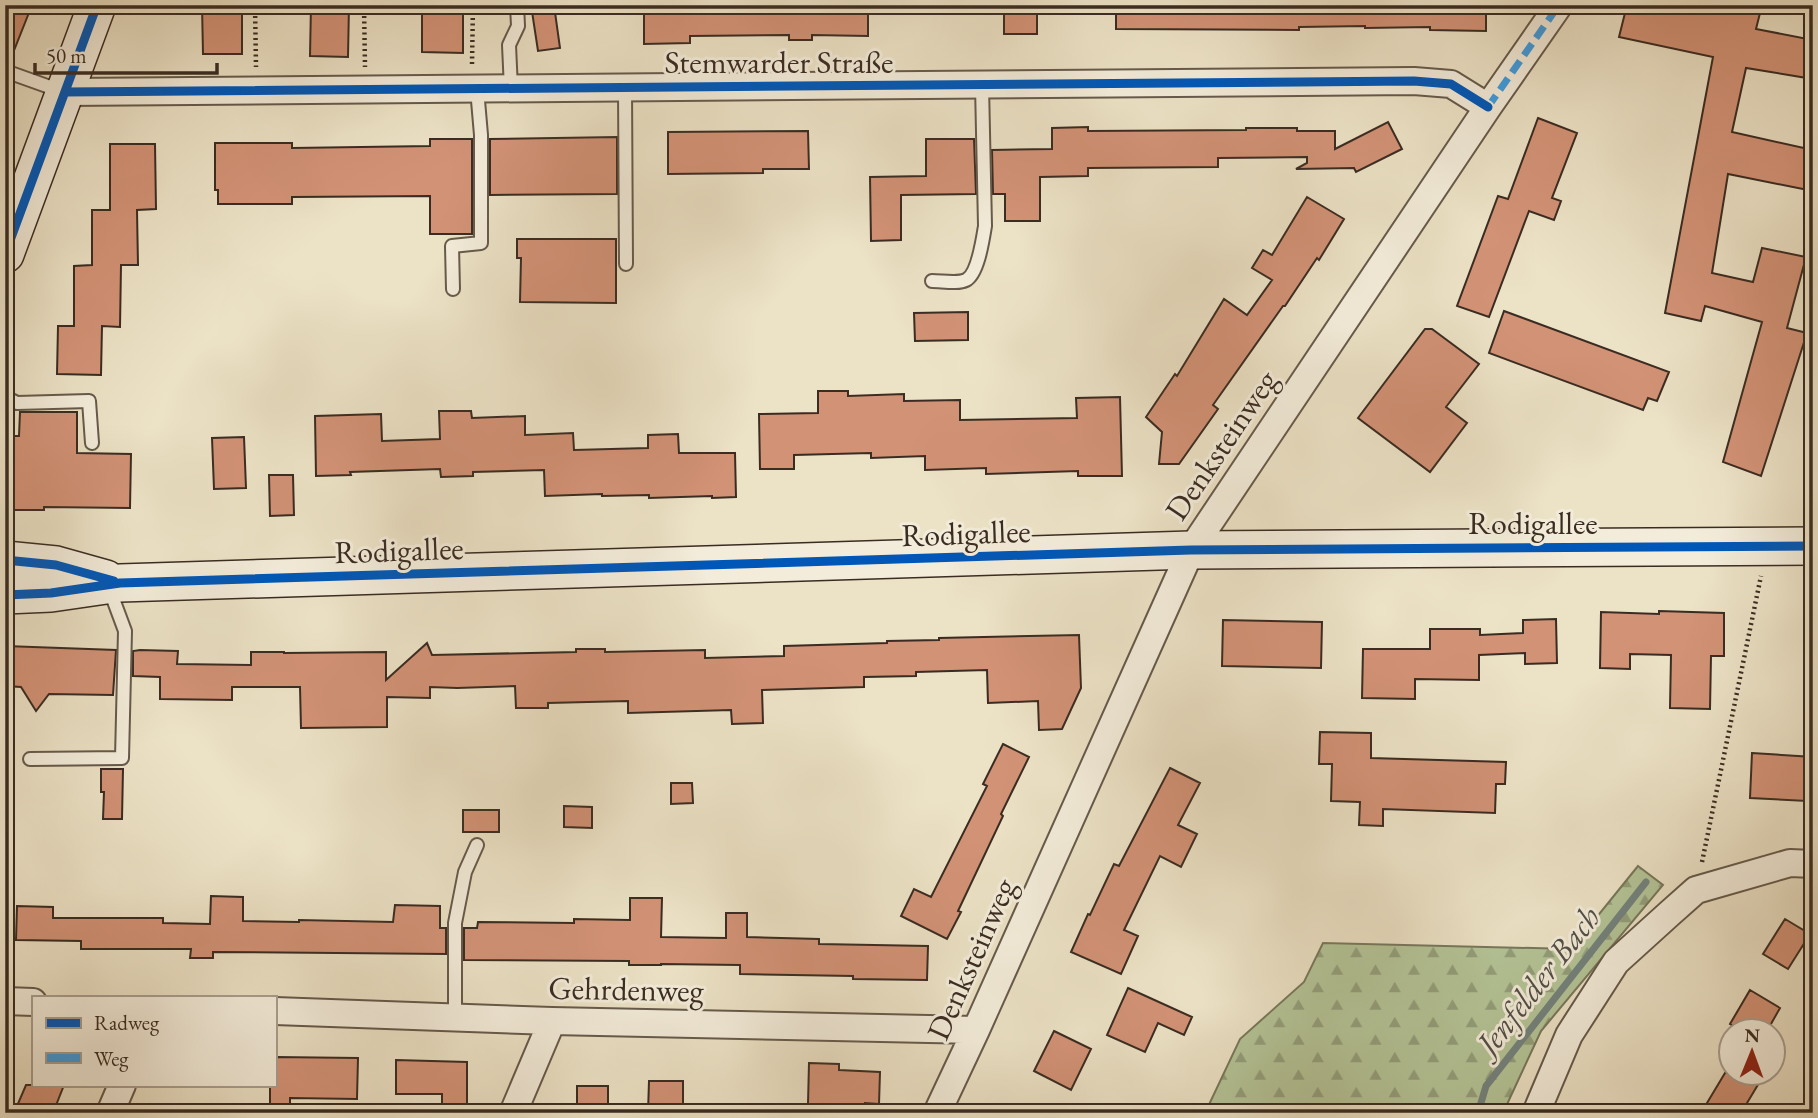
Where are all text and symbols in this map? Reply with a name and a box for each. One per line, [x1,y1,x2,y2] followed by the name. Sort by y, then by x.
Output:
[35,32,217,76] scale bar
[664,41,894,83] street label: Stemwarder Straße
[46,42,87,69] text: 50 m
[1155,361,1287,528] street label: Denksteinweg
[1468,502,1598,544] street label: Rodigallee
[901,510,1031,556] street label: Rodigallee
[334,527,464,573] street label: Rodigallee
[917,871,1026,1046] street label: Denksteinweg
[1462,897,1609,1068] water label: Jenfelder Bach
[548,967,705,1011] street label: Gehrdenweg
[32,996,276,1086] legend
[94,1009,160,1036] text: Radweg
[1716,1016,1786,1086] north arrow
[1744,1023,1761,1048] text: N
[94,1045,129,1072] text: Weg

